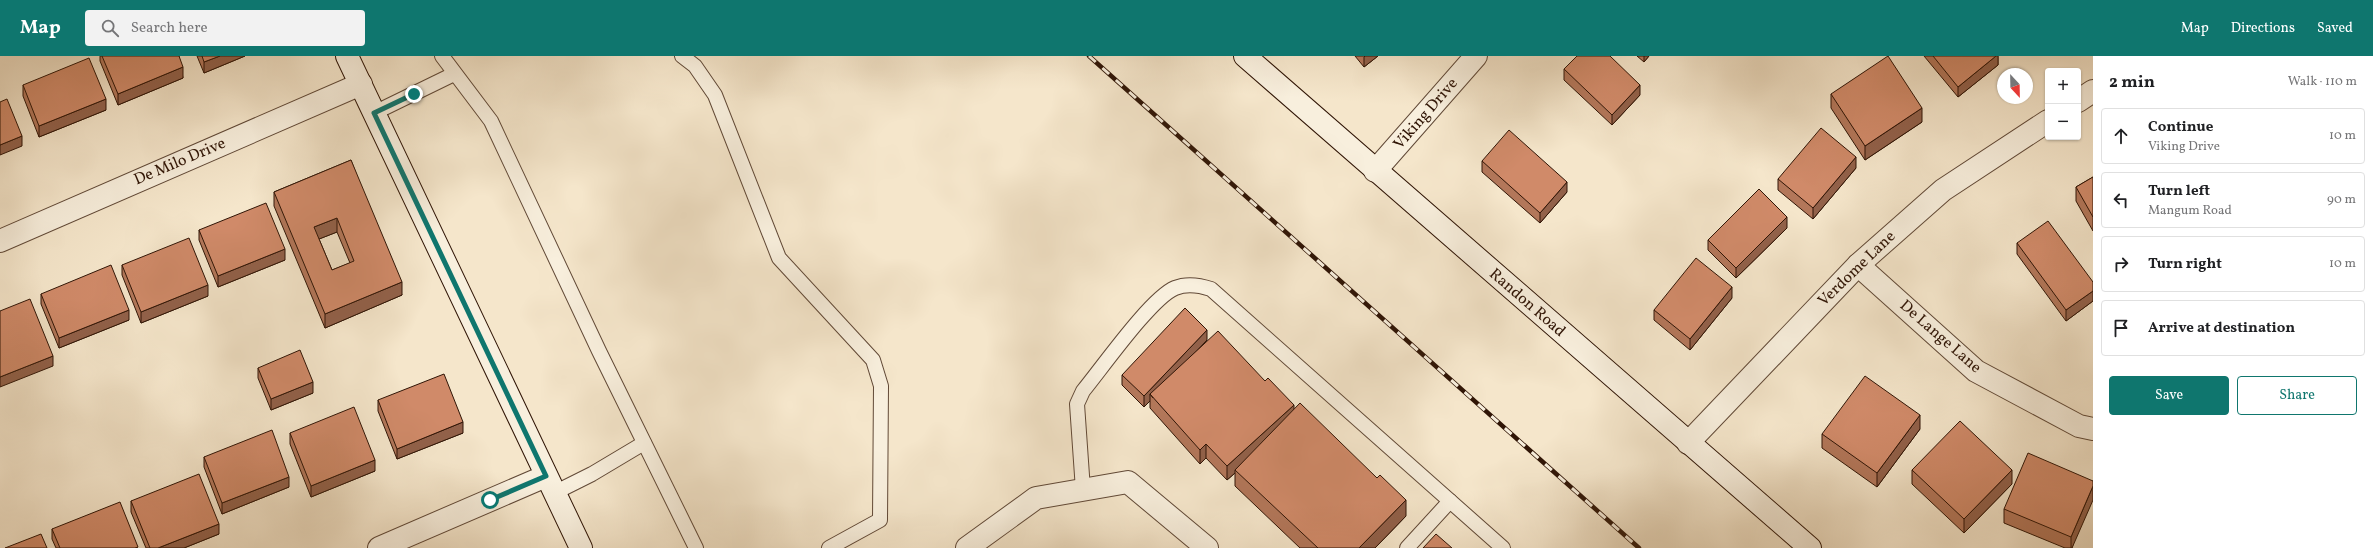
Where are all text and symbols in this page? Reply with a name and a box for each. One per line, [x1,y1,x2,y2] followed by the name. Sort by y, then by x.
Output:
[85,10,365,46] search box
[20,15,61,41] text: Map
[99,17,121,39] icon: search
[131,18,208,39] text: Search here
[2181,19,2209,38] text: Map
[2231,19,2295,38] text: Directions
[2317,19,2353,38] text: Saved
[1997,68,2033,104] north arrow
[2045,68,2081,140] map controls
[2045,68,2081,104] button: +
[2109,71,2155,94] text: 2 min
[1389,73,1463,155] street label: Viking Drive
[2288,73,2357,91] text: Walk · 110 m
[405,85,423,103] route end
[2045,104,2081,140] button: −
[2148,117,2213,138] text: Continue
[2110,125,2132,147] icon: ahead
[2329,127,2356,145] text: 10 m
[131,133,229,191] street label: De Milo Drive
[2148,138,2220,156] text: Viking Drive
[2148,181,2210,202] text: Turn left
[2110,189,2132,211] icon: left
[2327,191,2356,209] text: 90 m
[2148,202,2232,220] text: Mangum Road
[1813,226,1901,312] street label: Verdome Lane
[2110,253,2132,275] icon: right
[2148,254,2222,275] text: Turn right
[2329,255,2356,273] text: 10 m
[1484,264,1570,342] street label: Randon Road
[1894,295,1986,379] street label: De Lange Lane
[2110,317,2132,339] icon: arrive
[2148,318,2295,339] text: Arrive at destination
[2109,376,2229,415] button: Save
[2237,376,2357,415] button: Share
[481,491,499,509] route start

